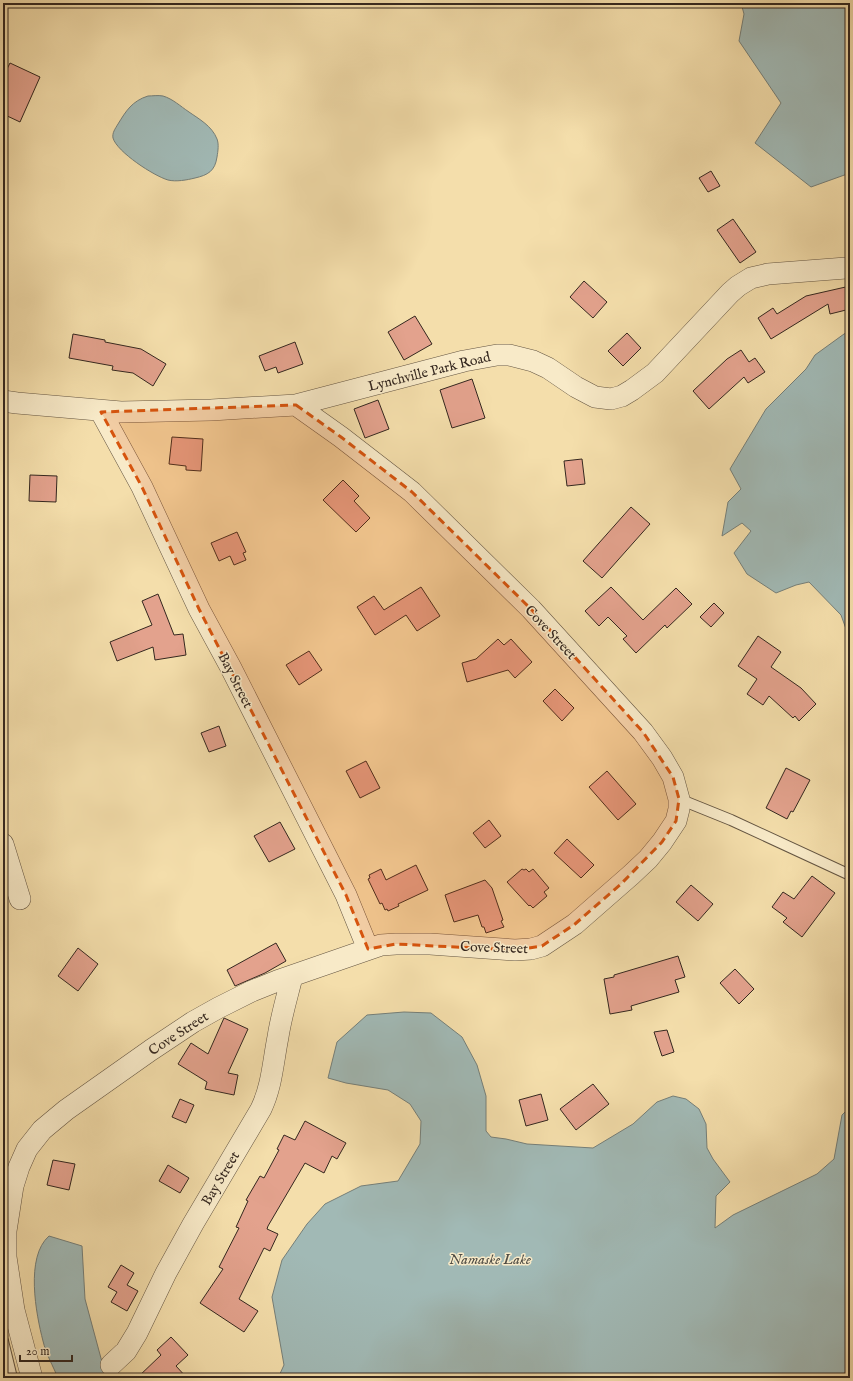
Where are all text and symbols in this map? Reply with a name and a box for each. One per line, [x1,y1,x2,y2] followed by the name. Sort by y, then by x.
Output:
[366,348,493,396] street label: Lynchville Park Road
[521,602,580,664] street label: Cove Street
[213,650,257,711] street label: Bay Street
[460,938,528,958] street label: Cove Street
[145,1008,212,1060] street label: Cove Street
[198,1148,244,1209] street label: Bay Street
[449,1250,531,1269] water label: Namaske Lake
[20,1337,72,1363] scale bar
[26,1344,49,1359] text: 20 m

